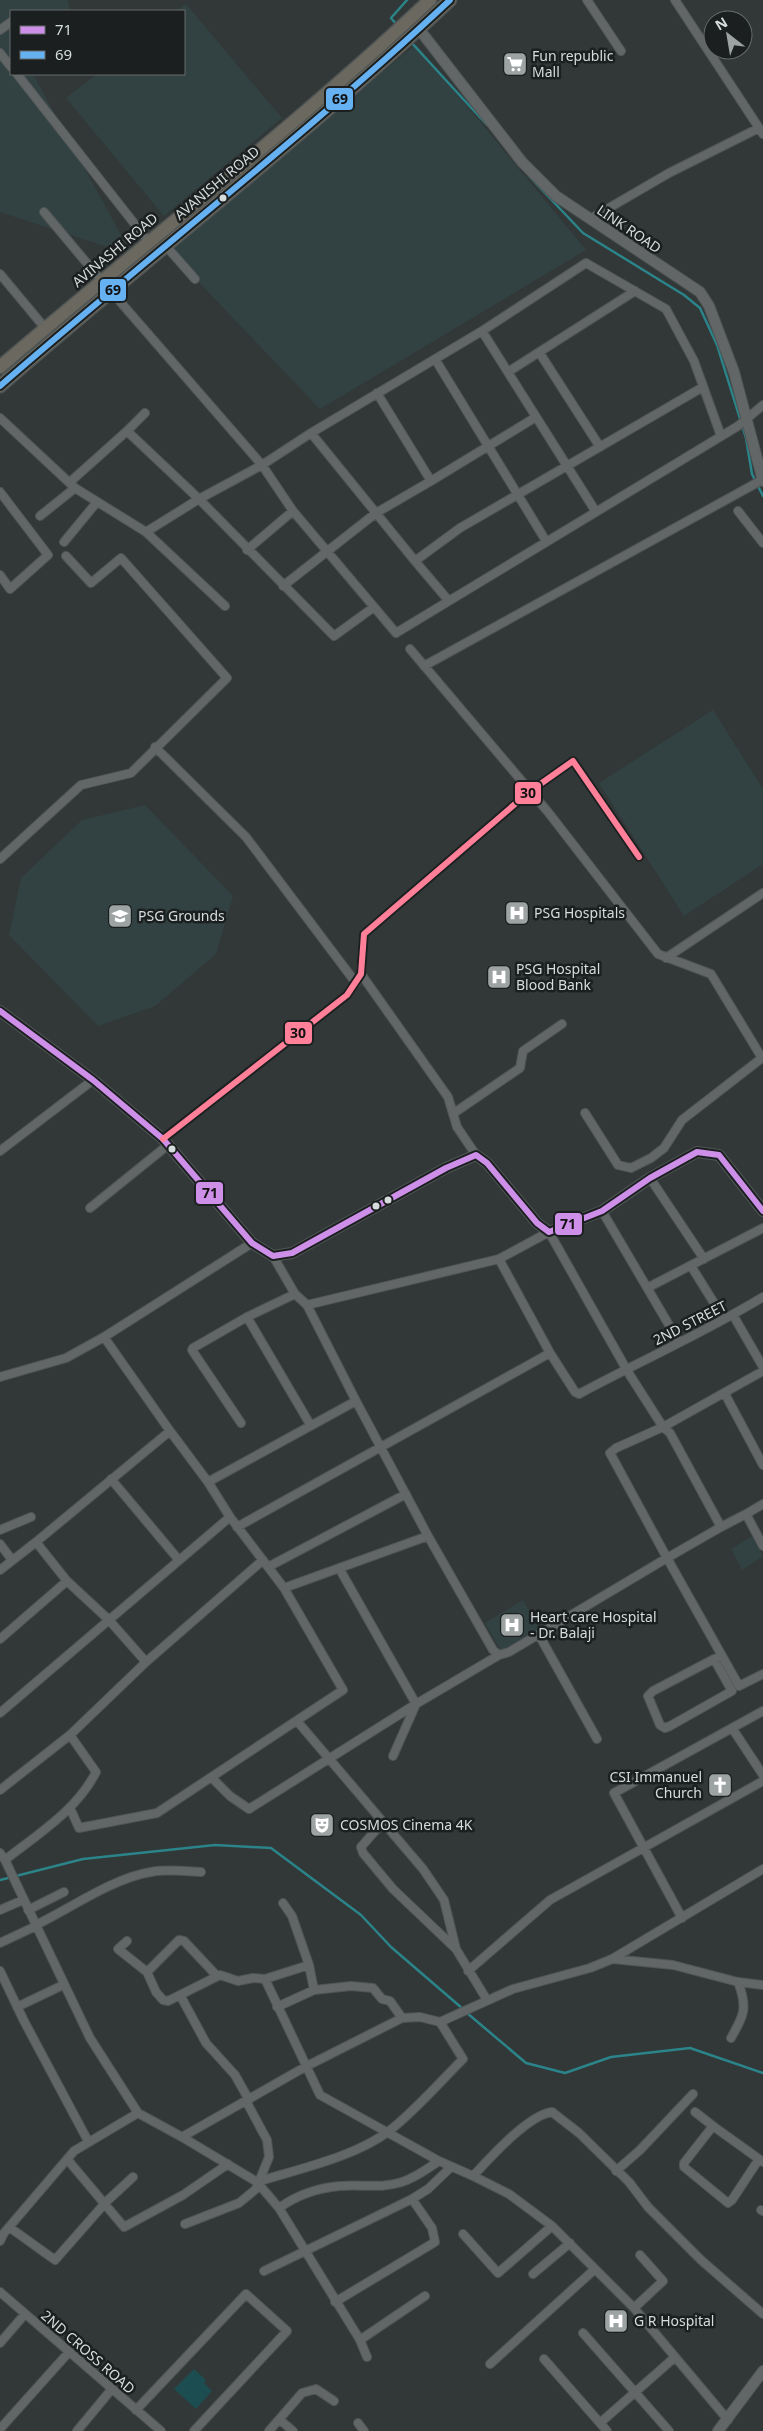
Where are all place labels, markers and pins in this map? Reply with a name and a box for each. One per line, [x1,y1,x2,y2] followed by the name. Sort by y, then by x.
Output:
[532,46,614,81] place label: Fun republic Mall
[502,51,528,77] supermarket icon: Fun republic Mall
[218,193,228,203] unlabelled marker
[504,900,530,926] hospital icon: PSG Hospitals
[107,903,133,929] school or university icon: PSG Grounds
[534,903,625,922] place label: PSG Hospitals
[138,906,225,925] place label: PSG Grounds
[516,959,600,994] place label: PSG Hospital Blood Bank
[486,964,512,990] hospital icon: PSG Hospital Blood Bank
[167,1144,177,1154] unlabelled marker
[383,1195,393,1205] unlabelled marker
[371,1201,381,1211] unlabelled marker
[530,1607,657,1642] place label: Heart care Hospital - Dr. Balaji
[499,1612,525,1638] hospital icon: Heart care Hospital - Dr. Balaji
[609,1767,702,1802] place label: CSI Immanuel Church
[707,1772,733,1798] church icon: CSI Immanuel Church
[309,1812,335,1838] theatre icon: COSMOS Cinema 4K
[340,1815,473,1834] place label: COSMOS Cinema 4K
[603,2308,629,2334] hospital icon: G R Hospital
[634,2311,714,2330] place label: G R Hospital

